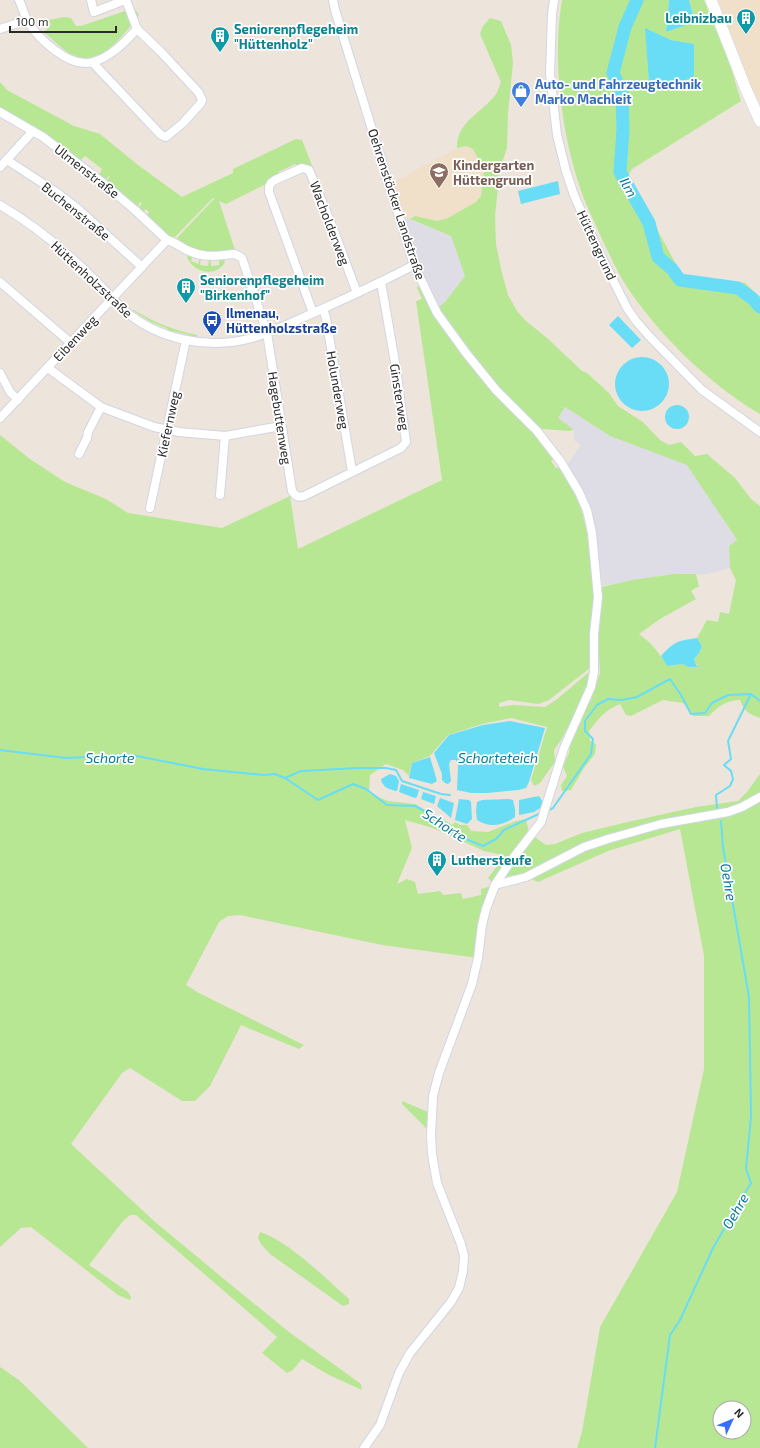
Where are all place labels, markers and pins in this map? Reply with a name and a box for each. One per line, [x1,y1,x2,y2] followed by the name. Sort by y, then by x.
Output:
[735,7,757,35] building icon: Leibnizbau
[665,10,732,26] place label: Leibnizbau
[234,21,358,52] place label: Seniorenpflegeheim "Hüttenholz"
[209,25,231,53] building icon: Seniorenpflegeheim "Hüttenholz"
[535,76,702,107] place label: Auto- und Fahrzeugtechnik Marko Machleit
[510,80,532,108] shop icon: Auto- und Fahrzeugtechnik Marko Machleit
[453,157,534,188] place label: Kindergarten Hüttengrund
[428,161,450,189] school or university icon: Kindergarten Hüttengrund
[200,272,324,303] place label: Seniorenpflegeheim "Birkenhof"
[175,276,197,304] building icon: Seniorenpflegeheim "Birkenhof"
[226,305,337,336] place label: Ilmenau, Hüttenholzstraße
[201,309,223,337] bus stop icon: Ilmenau, Hüttenholzstraße
[426,849,448,877] building icon: Luthersteufe
[451,852,531,868] place label: Luthersteufe

